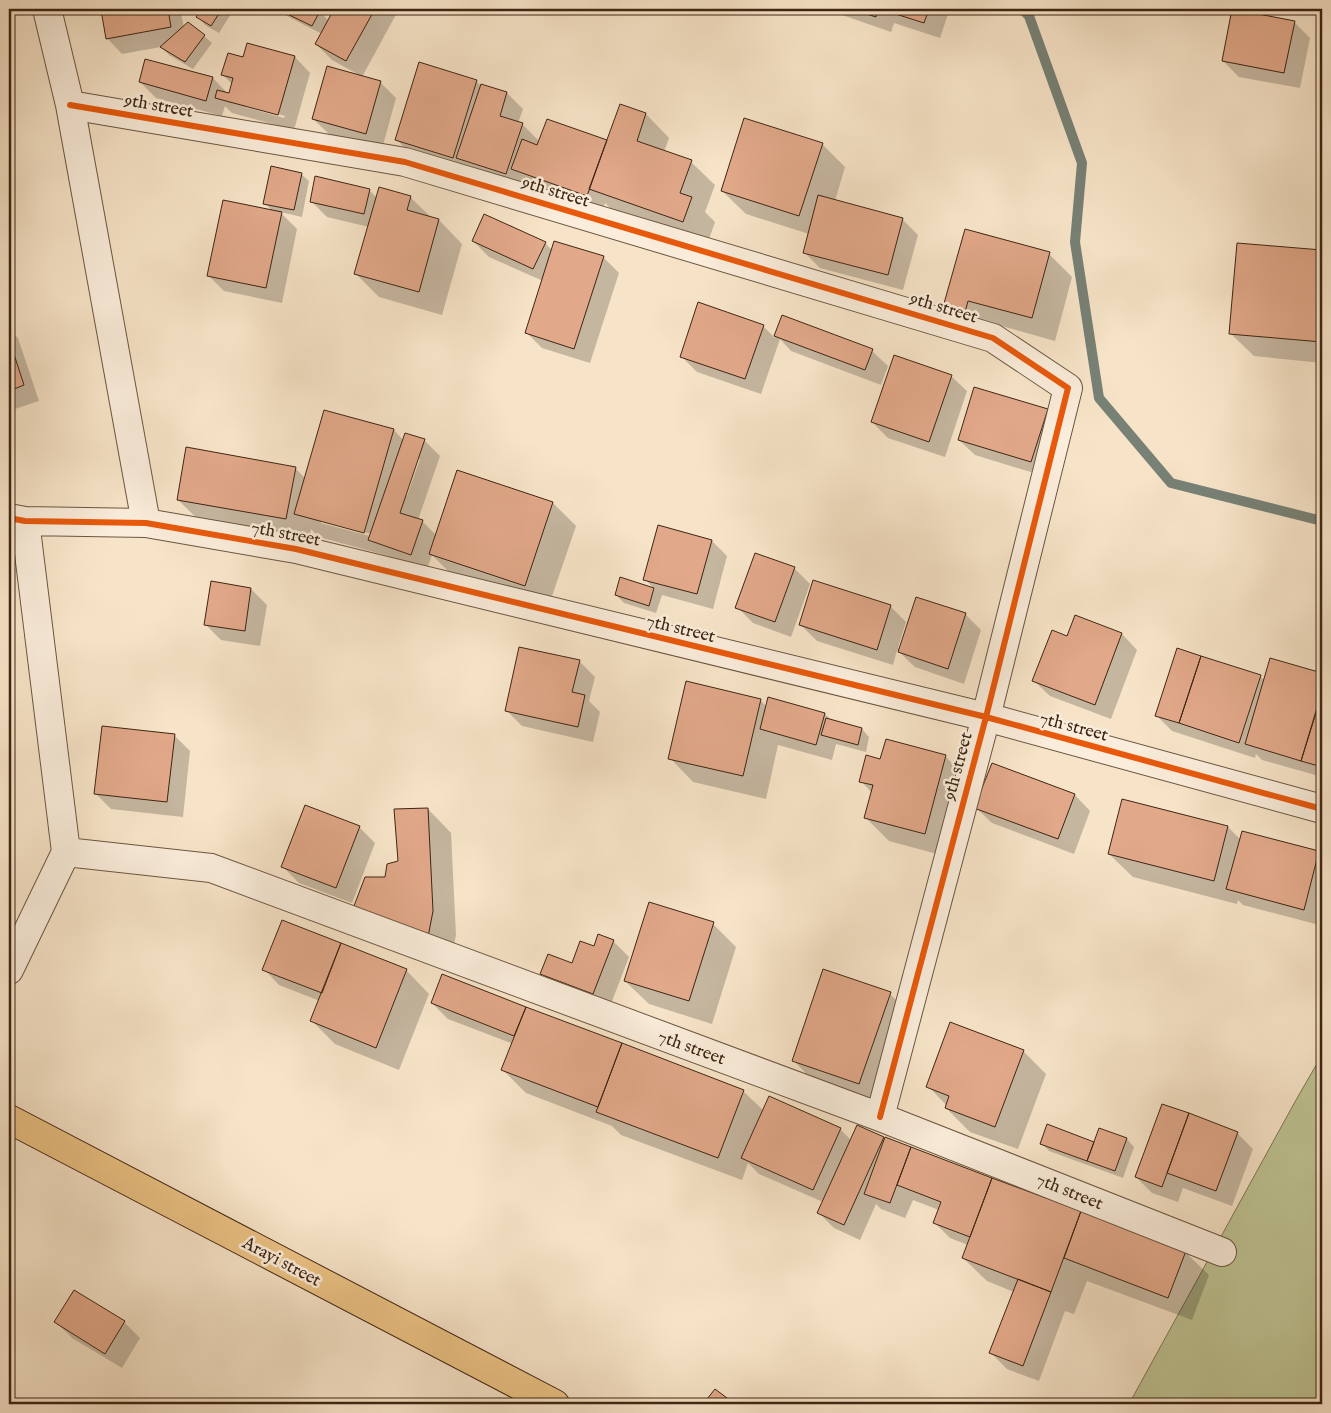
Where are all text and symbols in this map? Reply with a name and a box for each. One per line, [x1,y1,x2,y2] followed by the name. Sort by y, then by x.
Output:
[122,89,195,124] street label: 9th street
[518,171,592,214] street label: 9th street
[906,287,980,330] street label: 9th street
[249,517,322,552] street label: 7th street
[644,610,717,649] street label: 7th street
[1037,707,1110,748] street label: 7th street
[938,730,979,804] street label: 9th street
[655,1026,728,1071] street label: 7th street
[1033,1169,1106,1216] street label: 7th street
[237,1232,325,1293] street label: Arayi street

